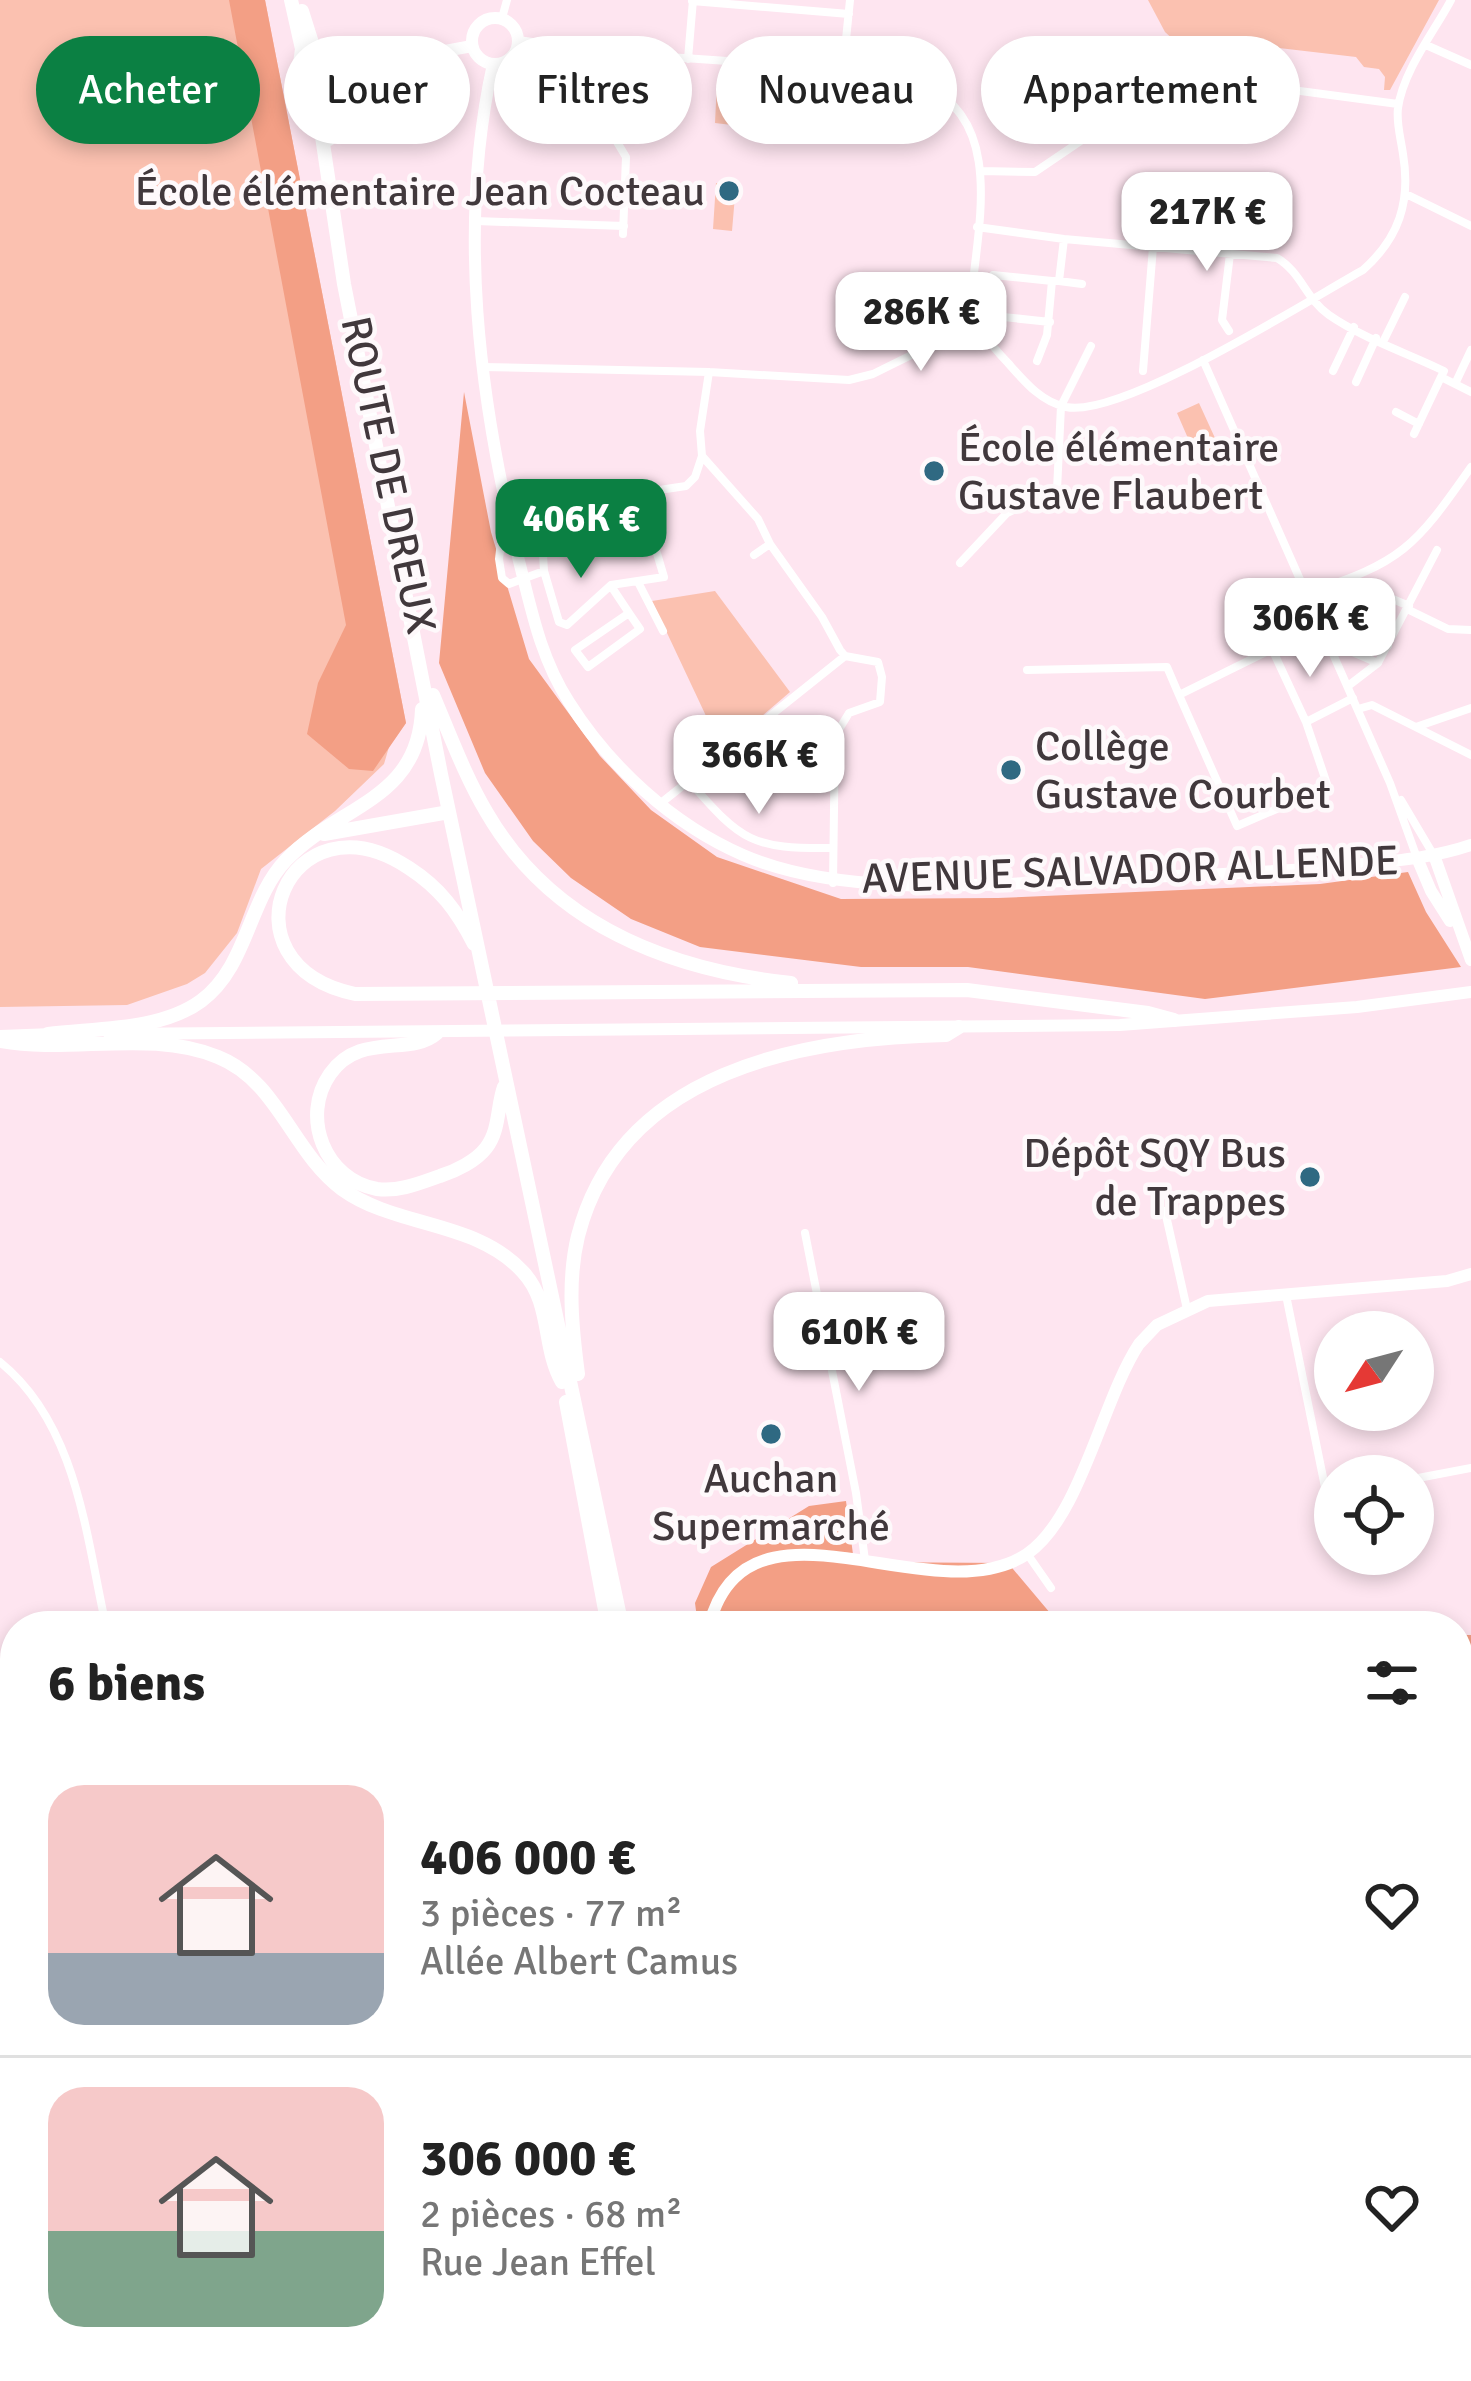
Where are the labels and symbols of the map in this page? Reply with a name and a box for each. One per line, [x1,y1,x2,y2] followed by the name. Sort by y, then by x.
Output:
[135,166,705,217] place label: École élémentaire Jean Cocteau
[1109,172,1305,274] pin: 217K €
[716,178,742,204] marker: École élémentaire Jean Cocteau
[823,272,1019,374] pin: 286K €
[330,312,446,638] street label: ROUTE DE DREUX
[958,422,1279,521] place label: École élémentaire Gustave Flaubert
[921,458,947,484] marker: École élémentaire Gustave Flaubert
[483,479,679,581] pin: 406K €
[1212,578,1408,680] pin: 306K €
[661,715,857,817] pin: 366K €
[1035,721,1331,820] place label: Collège Gustave Courbet
[998,757,1024,783] marker: Collège Gustave Courbet
[861,835,1399,905] street label: AVENUE SALVADOR ALLENDE
[1023,1128,1286,1227] place label: Dépôt SQY Bus de Trappes
[1297,1164,1323,1190] marker: Dépôt SQY Bus de Trappes
[761,1292,957,1394] pin: 610K €
[1314,1311,1434,1431] north arrow
[758,1421,784,1447] marker: Auchan Supermarché
[652,1453,890,1552] place label: Auchan Supermarché

